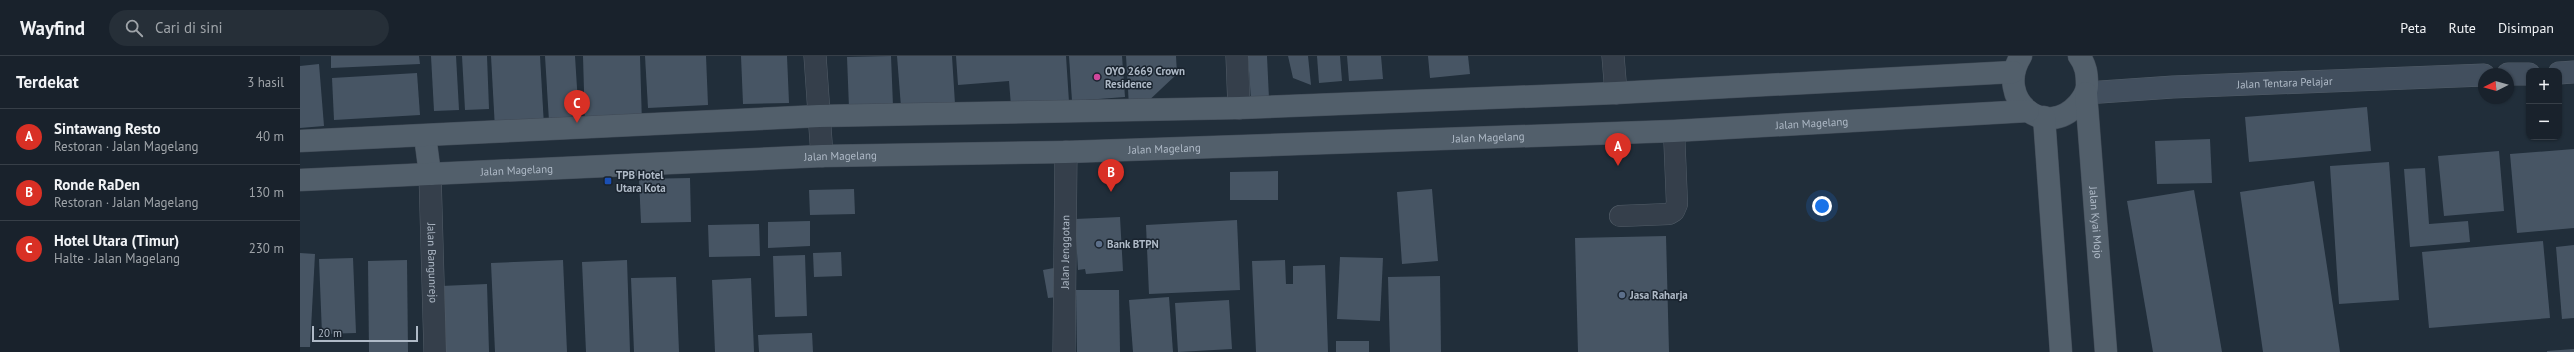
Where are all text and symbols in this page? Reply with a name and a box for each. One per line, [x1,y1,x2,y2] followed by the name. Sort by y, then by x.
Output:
[109,10,389,46] search box
[20,16,85,40] text: Wayfind
[123,17,145,39] icon: search
[155,18,223,37] text: Cari di sini
[2400,19,2426,37] text: Peta
[2448,19,2476,37] text: Rute
[2498,19,2554,37] text: Disimpan
[1105,64,1185,91] place label: OYO 2669 Crown Residence
[2478,68,2514,104] north arrow
[2526,68,2562,140] map controls
[2526,68,2562,104] button: +
[16,71,79,93] text: Terdekat
[1092,72,1102,82] marker: OYO 2669 Crown Residence
[247,74,284,91] text: 3 hasil
[2236,74,2333,92] street label: Jalan Tentara Pelajar
[564,90,590,123] pin: C
[2526,104,2562,140] button: −
[1774,114,1849,132] street label: Jalan Magelang
[54,119,161,138] text: Sintawang Resto
[25,128,33,145] text: A
[256,128,284,145] text: 40 m
[1451,129,1525,146] street label: Jalan Magelang
[1605,133,1631,166] pin: A
[54,138,199,155] text: Restoran · Jalan Magelang
[1127,140,1201,157] street label: Jalan Magelang
[803,148,877,164] street label: Jalan Magelang
[1098,159,1124,192] pin: B
[479,161,553,179] street label: Jalan Magelang
[616,168,666,195] place label: TPB Hotel Utara Kota
[54,175,140,194] text: Ronde RaDen
[603,176,613,186] marker: TPB Hotel Utara Kota
[25,184,33,201] text: B
[249,184,284,201] text: 130 m
[2086,185,2106,259] street label: Jalan Kyai Mojo
[54,194,199,211] text: Restoran · Jalan Magelang
[1812,196,1832,216] your location
[1058,215,1072,290] street label: Jalan Jenggotan
[424,222,441,303] street label: Jalan Bangunrejo
[54,231,179,250] text: Hotel Utara (Timur)
[1107,237,1159,251] place label: Bank BTPN
[1094,239,1104,249] marker: Bank BTPN
[25,240,33,257] text: C
[249,240,284,257] text: 230 m
[54,250,180,267] text: Halte · Jalan Magelang
[1629,288,1688,302] place label: Jasa Raharja
[1617,290,1627,300] marker: Jasa Raharja
[312,324,418,343] scale bar
[318,326,342,340] text: 20 m

